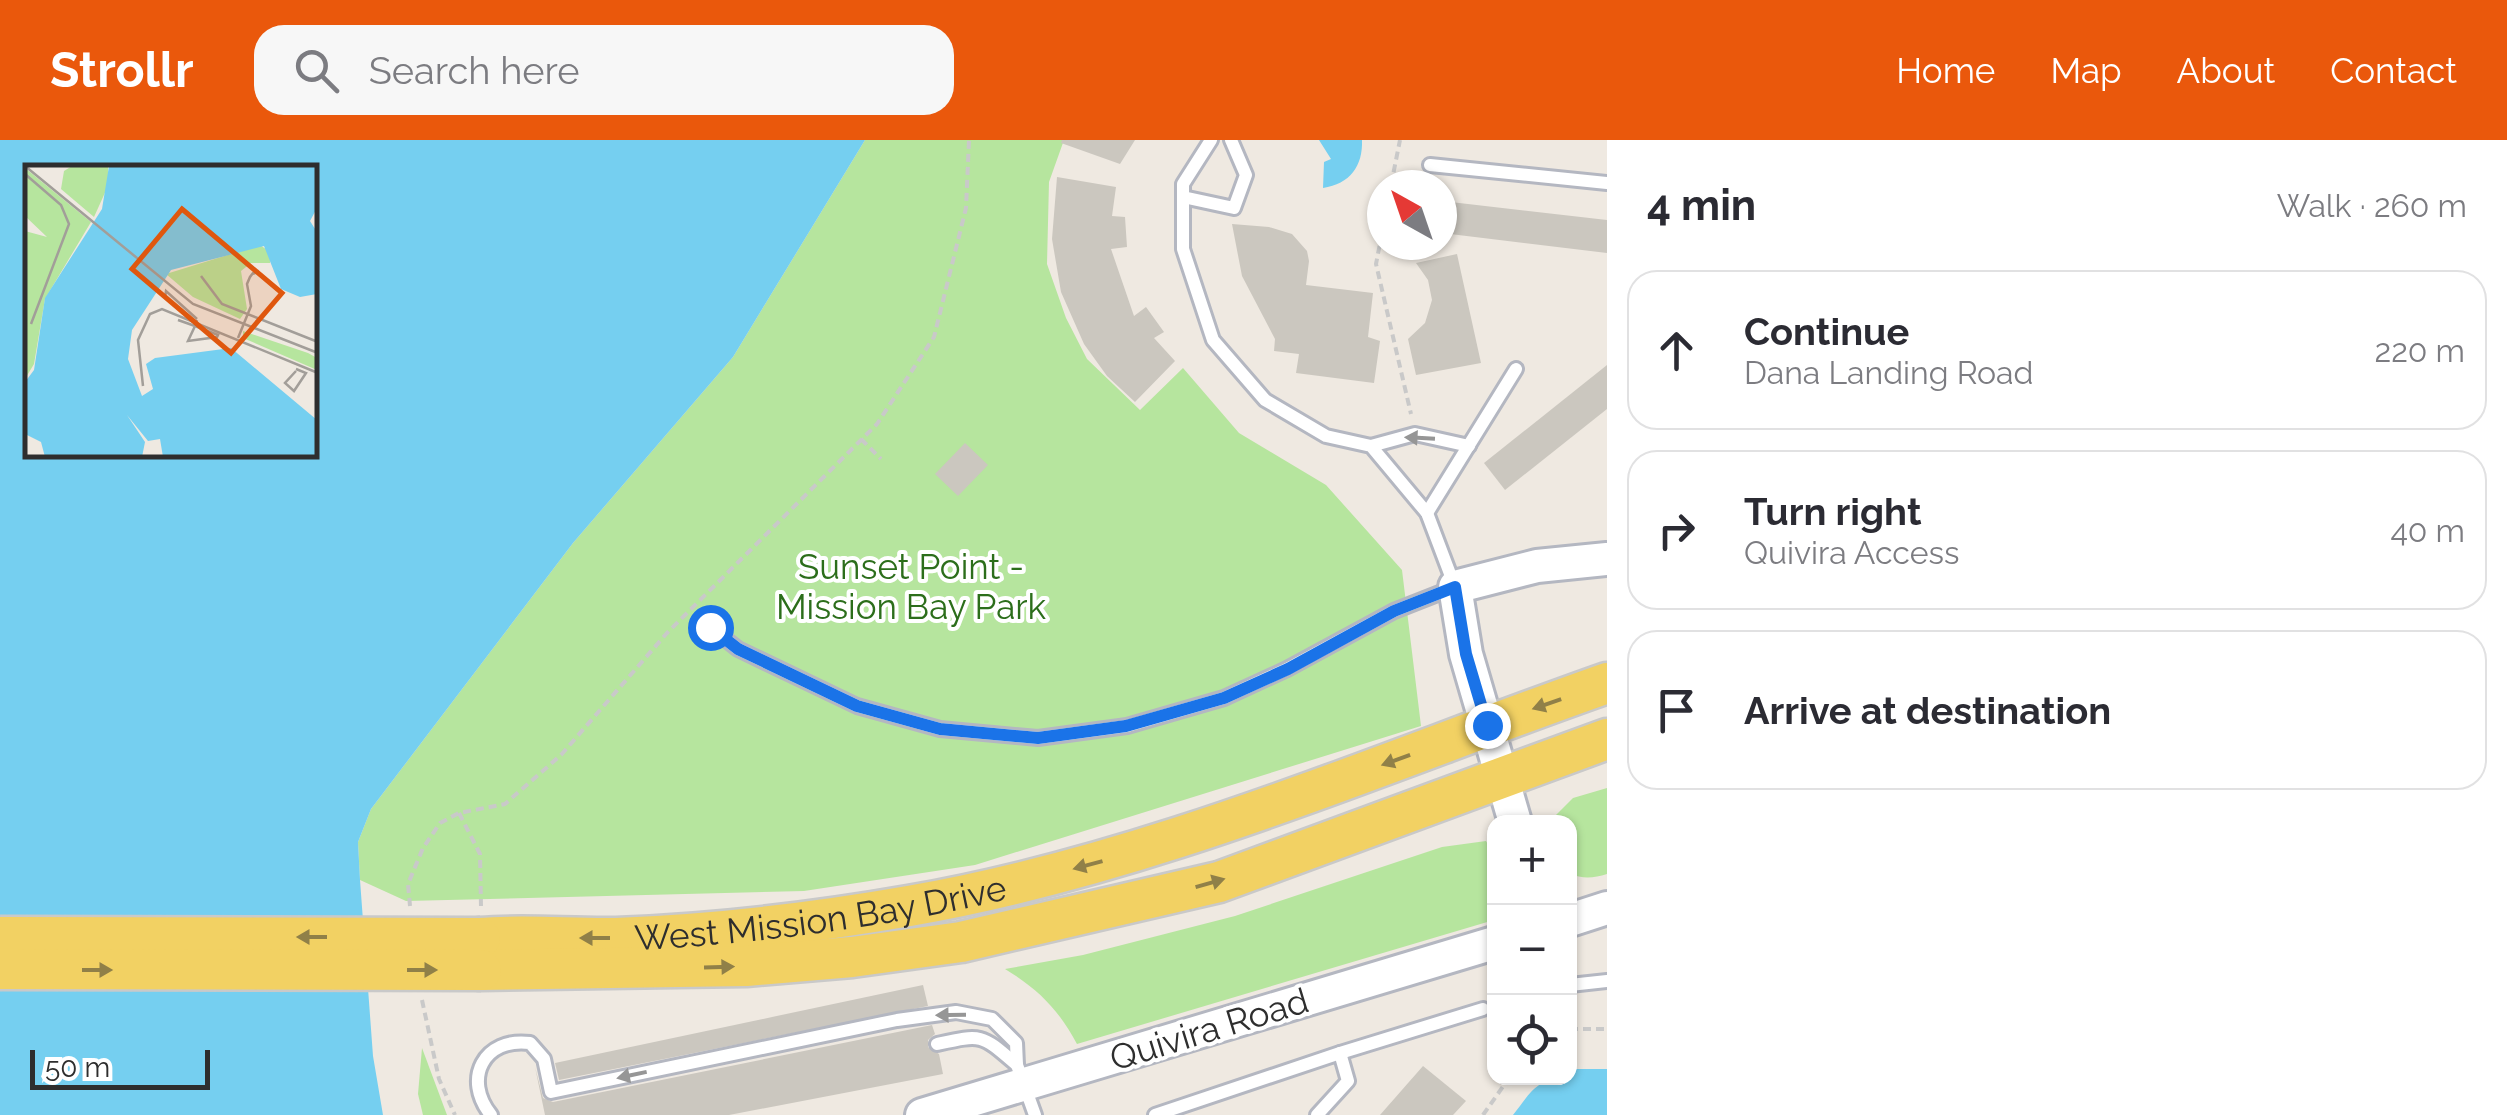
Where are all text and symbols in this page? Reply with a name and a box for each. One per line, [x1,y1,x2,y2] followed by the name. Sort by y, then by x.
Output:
[254,25,954,115] search box
[50,42,194,98] text: Strollr
[289,43,344,98] icon: search
[369,48,580,93] text: Search here
[1896,50,1995,91] text: Home
[2050,50,2122,91] text: Map
[2177,50,2275,91] text: About
[2330,50,2457,91] text: Contact
[25,165,318,458] inset map
[1367,170,1457,260] north arrow
[1647,181,1756,230] text: 4 min
[2277,187,2467,224] text: Walk · 260 m
[1744,309,1909,354] text: Continue
[1649,323,1704,378] icon: ahead
[2375,332,2465,369] text: 220 m
[1744,354,2033,391] text: Dana Landing Road
[1404,430,1435,446] one-way arrow
[1744,489,1921,534] text: Turn right
[1649,503,1704,558] icon: right
[2390,512,2465,549] text: 40 m
[1744,534,1959,571] text: Quivira Access
[776,546,1047,627] park label: Sunset Point - Mission Bay Park
[688,605,734,651] route start
[1649,683,1704,738] icon: arrive
[1744,688,2111,733] text: Arrive at destination
[1532,697,1562,712] one-way arrow
[1465,703,1511,749] route end
[1380,753,1410,768] one-way arrow
[1487,815,1577,1085] map controls
[1487,815,1577,905] button: +
[1073,858,1104,874] one-way arrow
[633,866,1010,958] street label: West Mission Bay Drive
[1195,875,1226,891] one-way arrow
[1487,905,1577,995] button: −
[296,929,328,945] one-way arrow
[579,930,611,946] one-way arrow
[703,958,735,974] one-way arrow
[82,962,114,978] one-way arrow
[407,962,439,978] one-way arrow
[1105,979,1313,1079] street label: Quivira Road
[1487,995,1577,1085] button: locate
[934,1007,966,1023] one-way arrow
[30,1045,210,1090] scale bar
[45,1051,110,1084] text: 50 m
[616,1067,647,1083] one-way arrow

